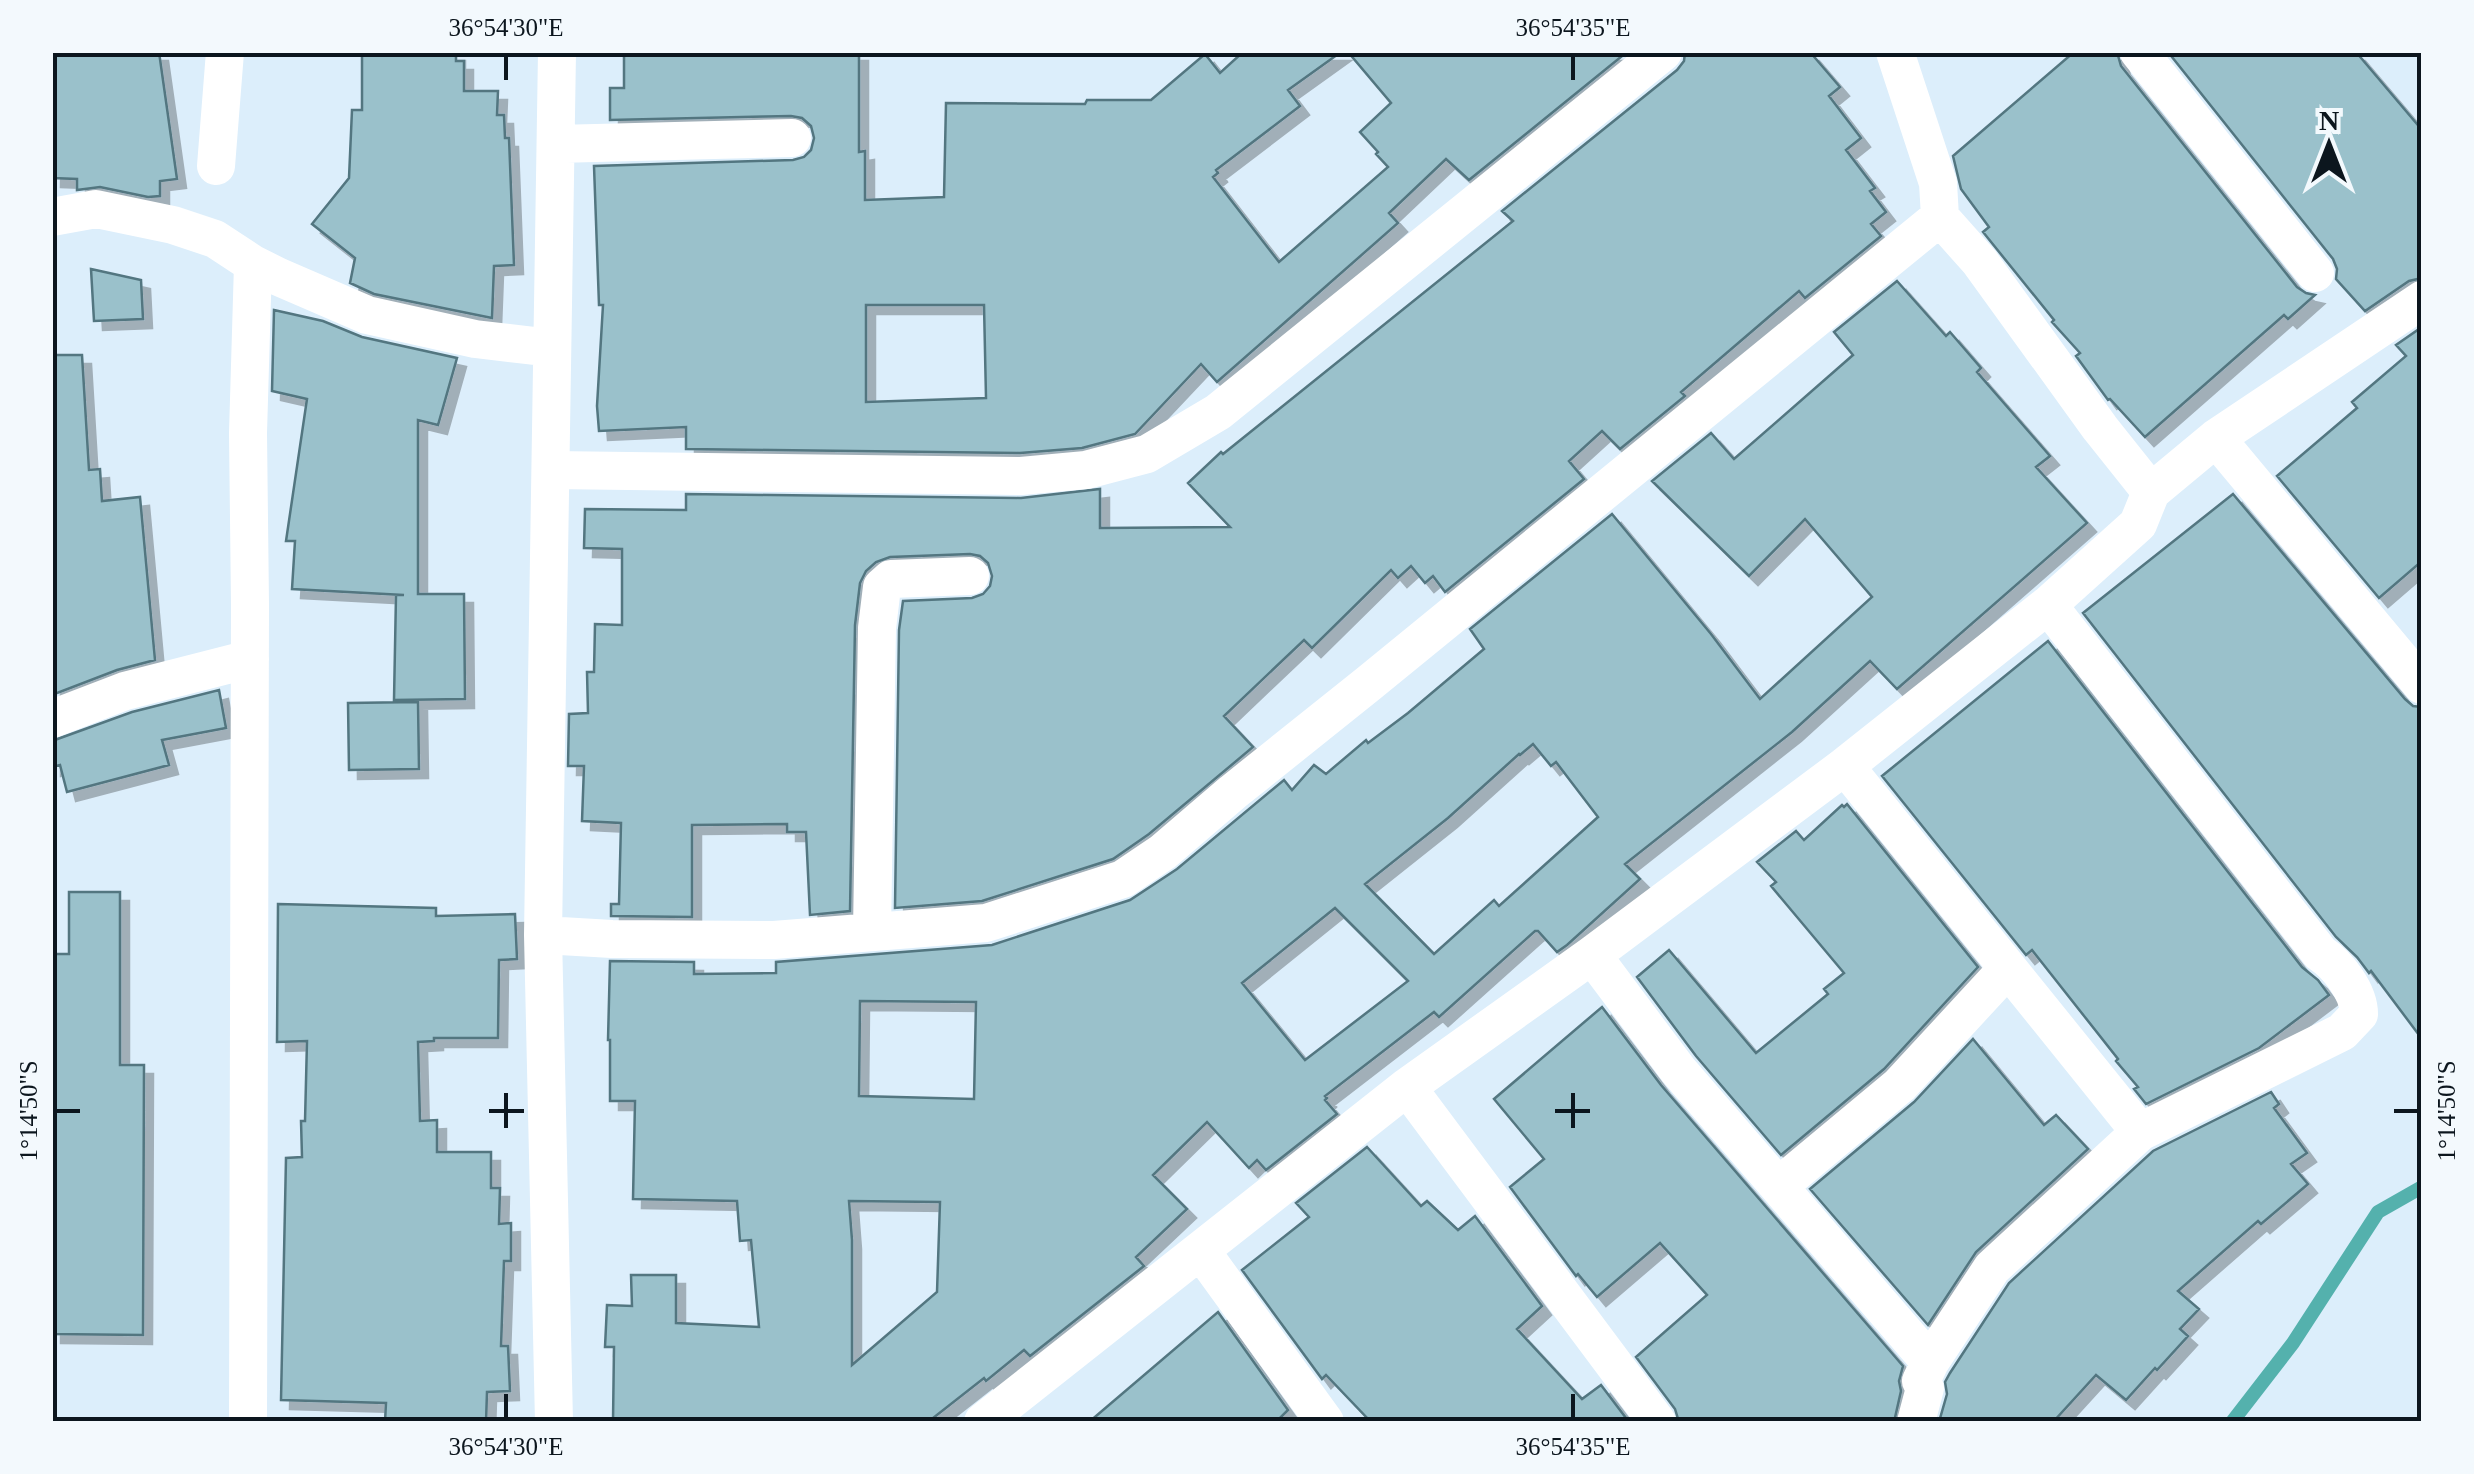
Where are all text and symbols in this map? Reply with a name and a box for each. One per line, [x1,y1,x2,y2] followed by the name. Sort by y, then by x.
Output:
[449,14,563,41] text: 36°54'30"E
[1516,14,1630,41] text: 36°54'35"E
[2279,95,2379,195] north arrow
[2319,105,2339,136] text: N
[15,1060,42,1162] text: 1°14'50"S
[2433,1060,2460,1162] text: 1°14'50"S
[449,1433,563,1460] text: 36°54'30"E
[1516,1433,1630,1460] text: 36°54'35"E

